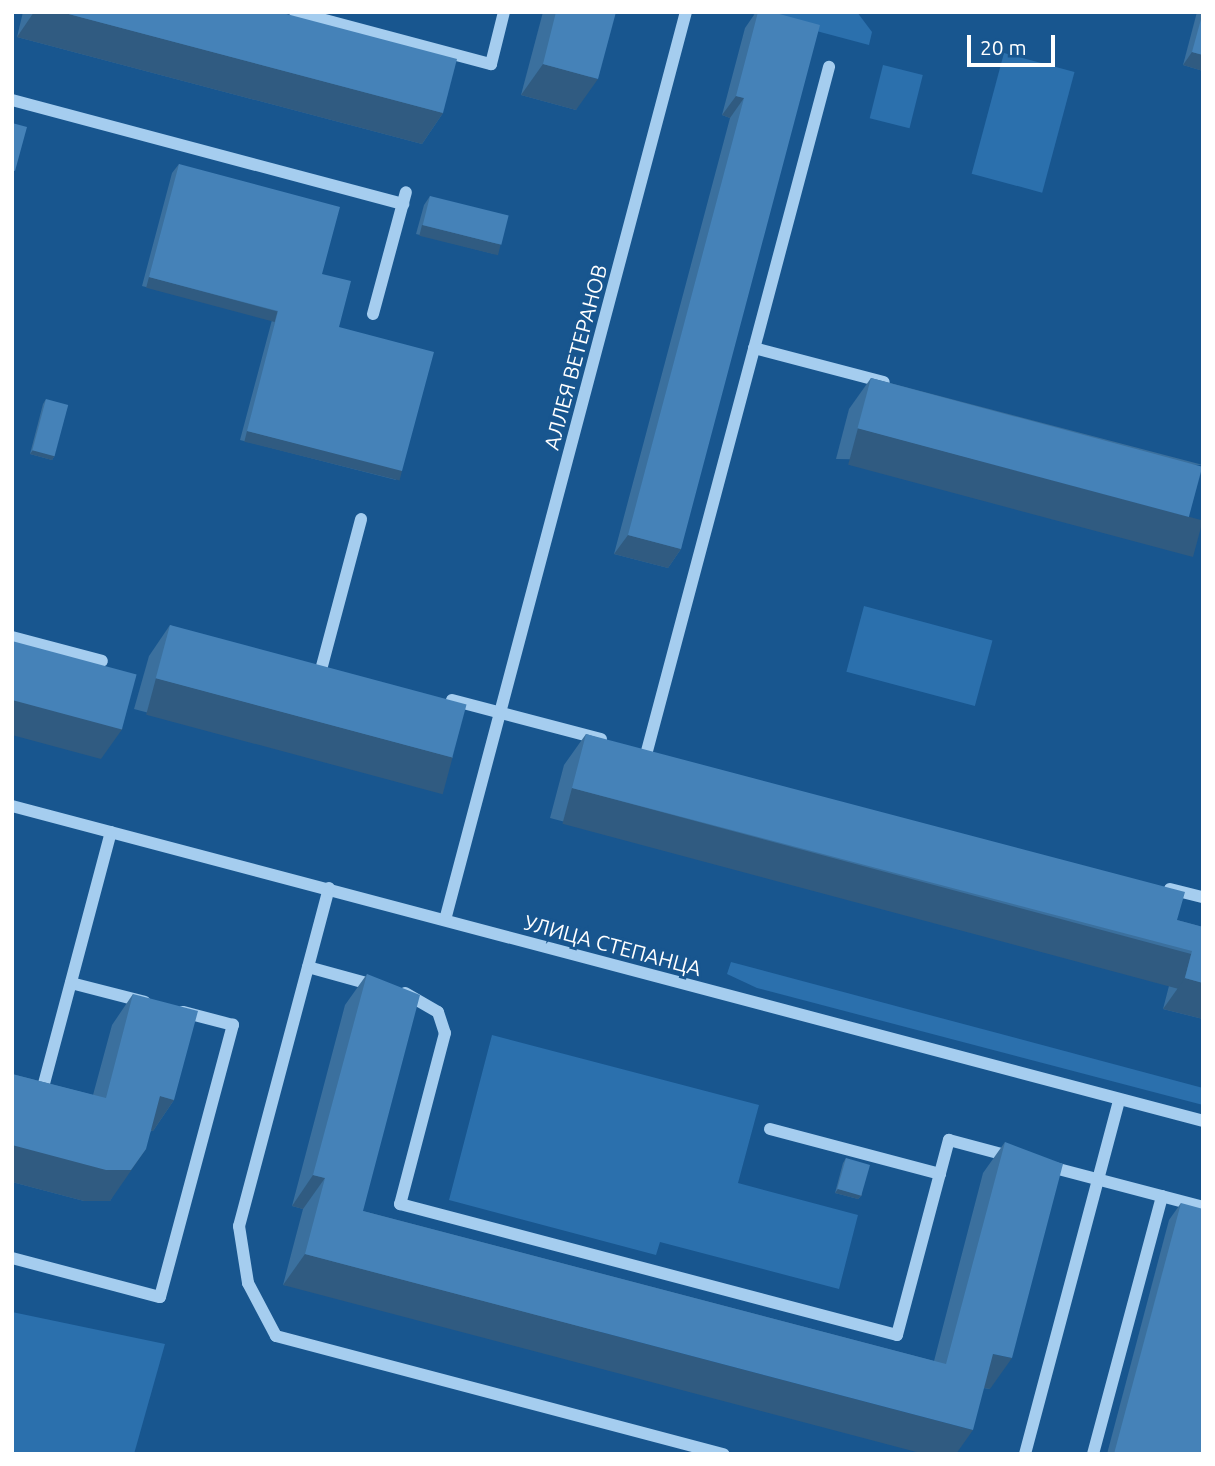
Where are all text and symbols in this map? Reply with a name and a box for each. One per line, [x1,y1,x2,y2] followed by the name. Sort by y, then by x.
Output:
[970,21,1058,65] scale bar
[980,35,1027,59] text: 20 m
[538,261,612,453] street label: АЛЛЕЯ ВЕТЕРАНОВ
[522,909,704,981] street label: УЛИЦА СТЕПАНЦА

